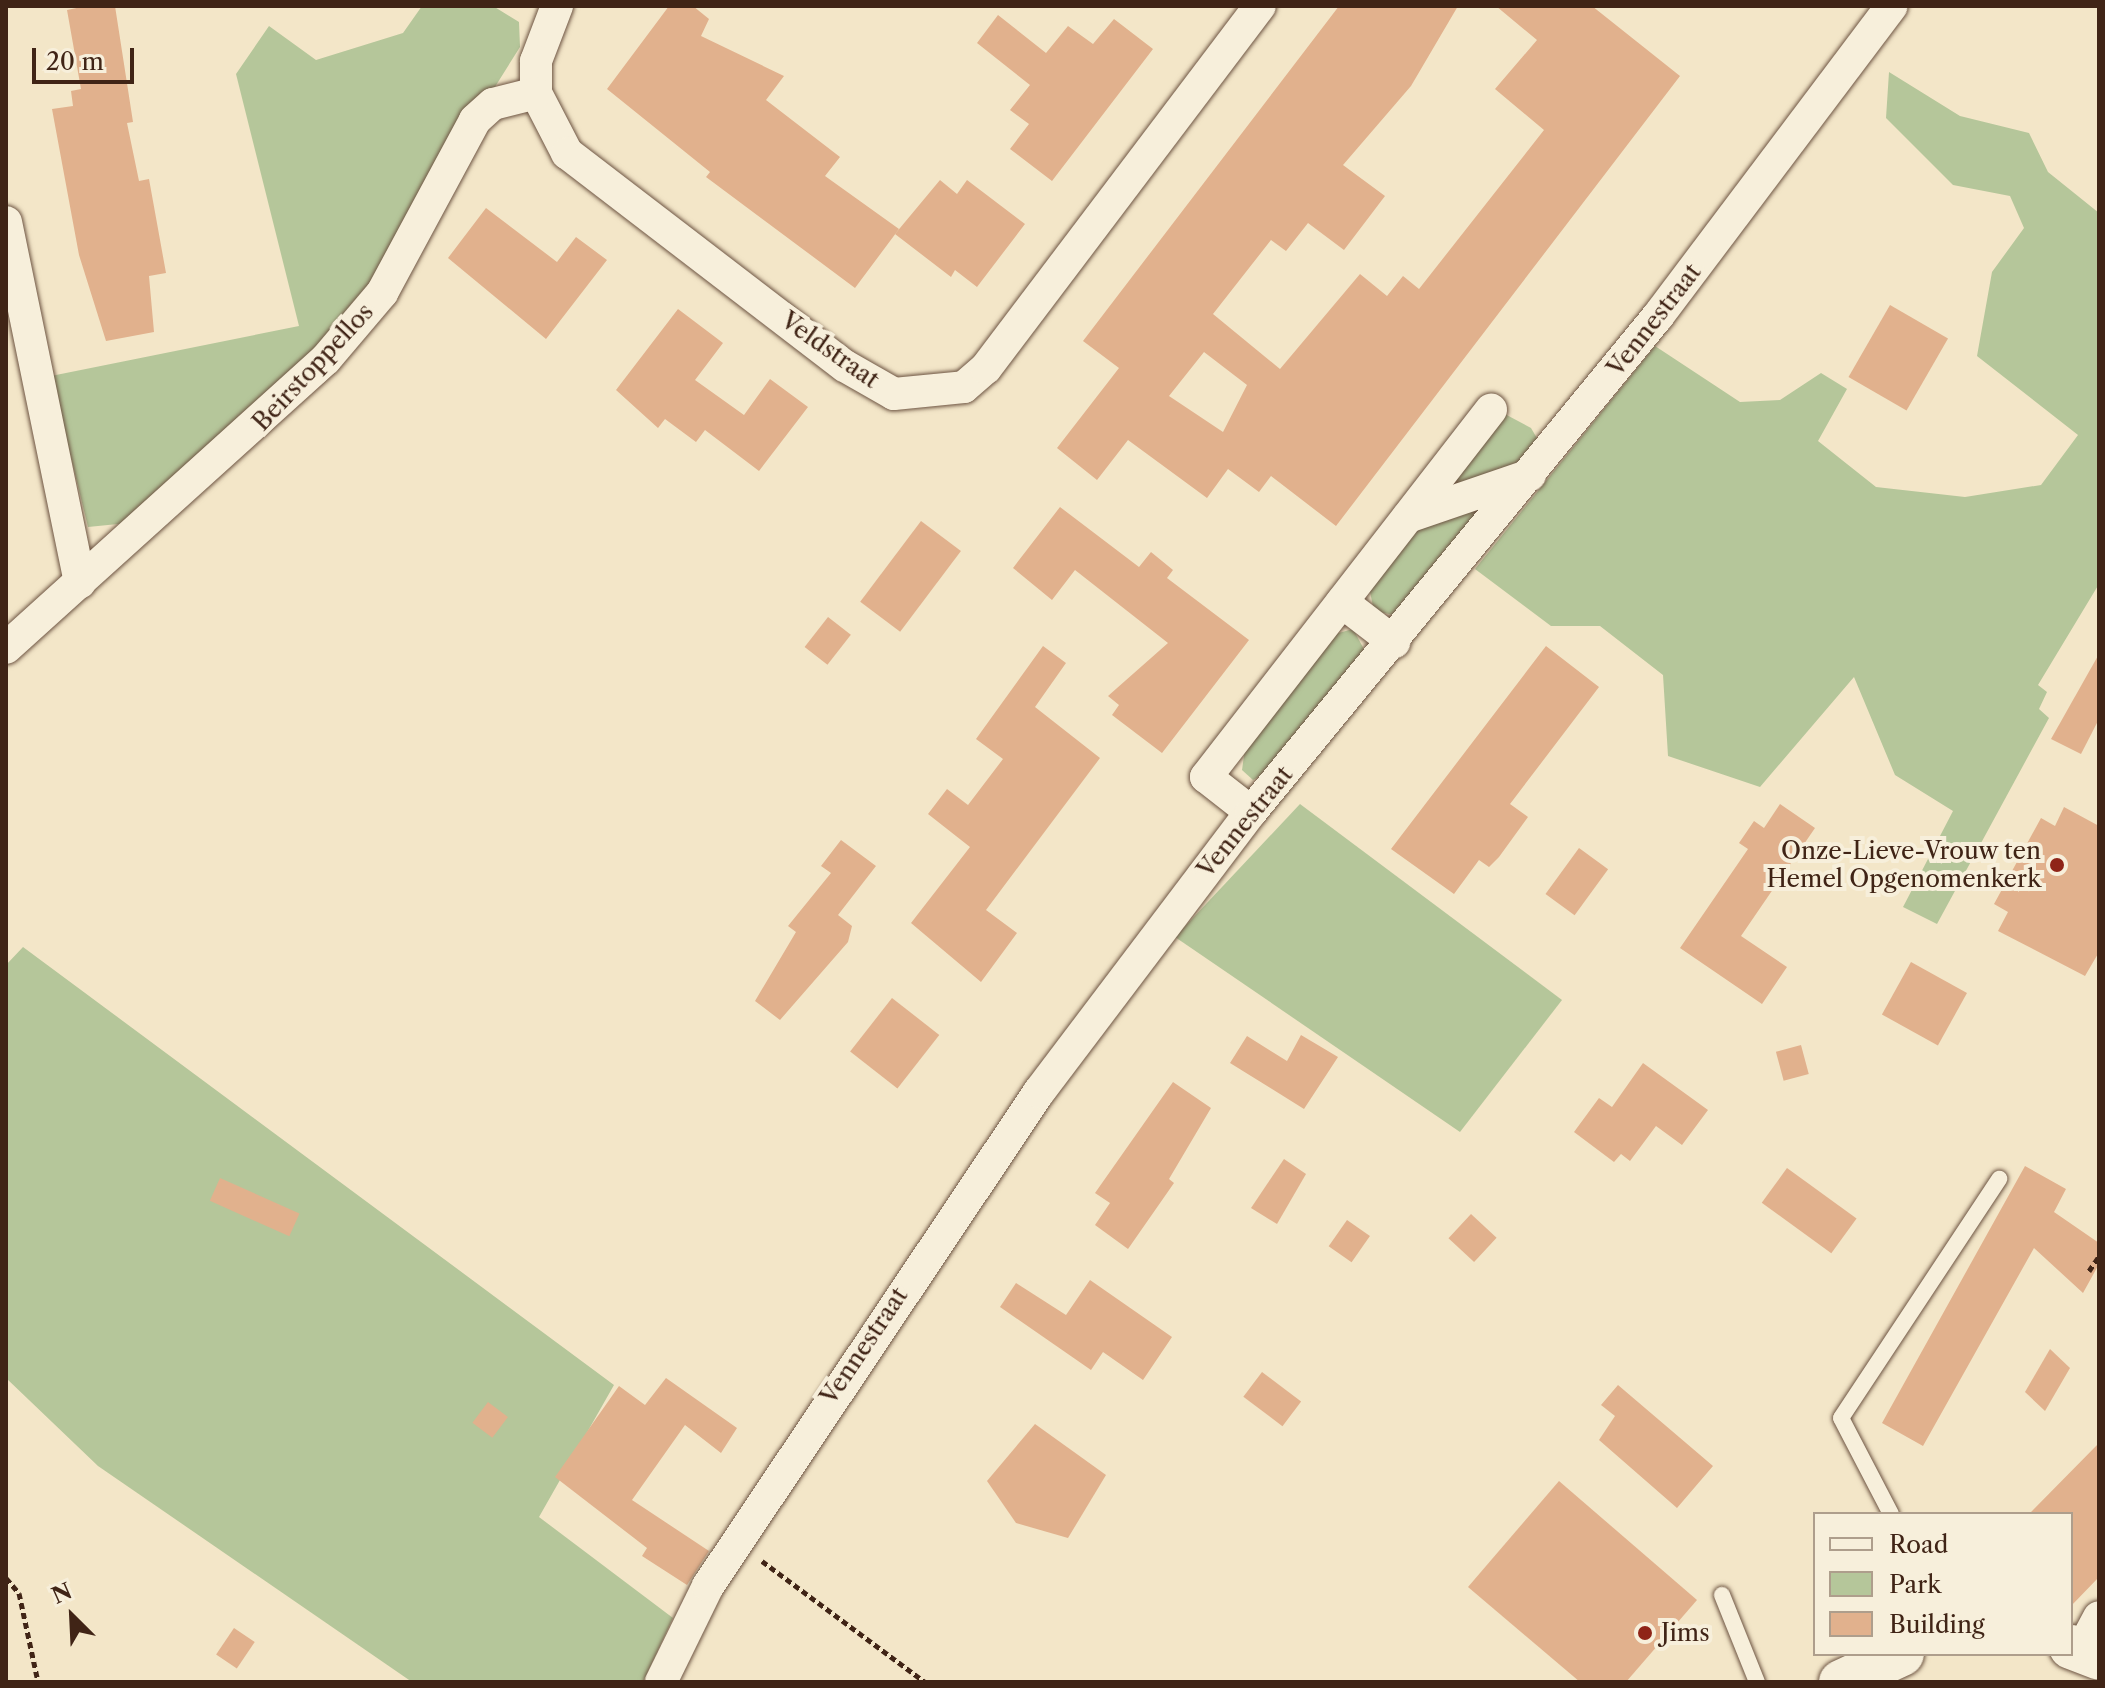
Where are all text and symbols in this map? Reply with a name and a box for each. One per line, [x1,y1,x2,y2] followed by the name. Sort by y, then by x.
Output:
[36,32,138,82] scale bar
[46,47,104,76] text: 20 m
[1601,258,1707,382] street label: Vennestraat
[247,297,379,437] street label: Beirstoppellos
[775,306,885,394] street label: Veldstraat
[1191,761,1299,883] street label: Vennestraat
[1767,837,2041,893] place label: Onze-Lieve-Vrouw ten Hemel Opgenomenkerk
[2048,856,2066,874] marker: Onze-Lieve-Vrouw ten Hemel Opgenomenkerk
[814,1282,914,1410] street label: Vennestraat
[1813,1512,2073,1656] legend
[1889,1530,1948,1559] text: Road
[1889,1570,1941,1599] text: Park
[32,1576,112,1656] north arrow
[48,1577,76,1610] text: N
[1889,1610,1985,1639] text: Building
[1661,1619,1710,1647] place label: Jims
[1636,1624,1654,1642] marker: Jims

